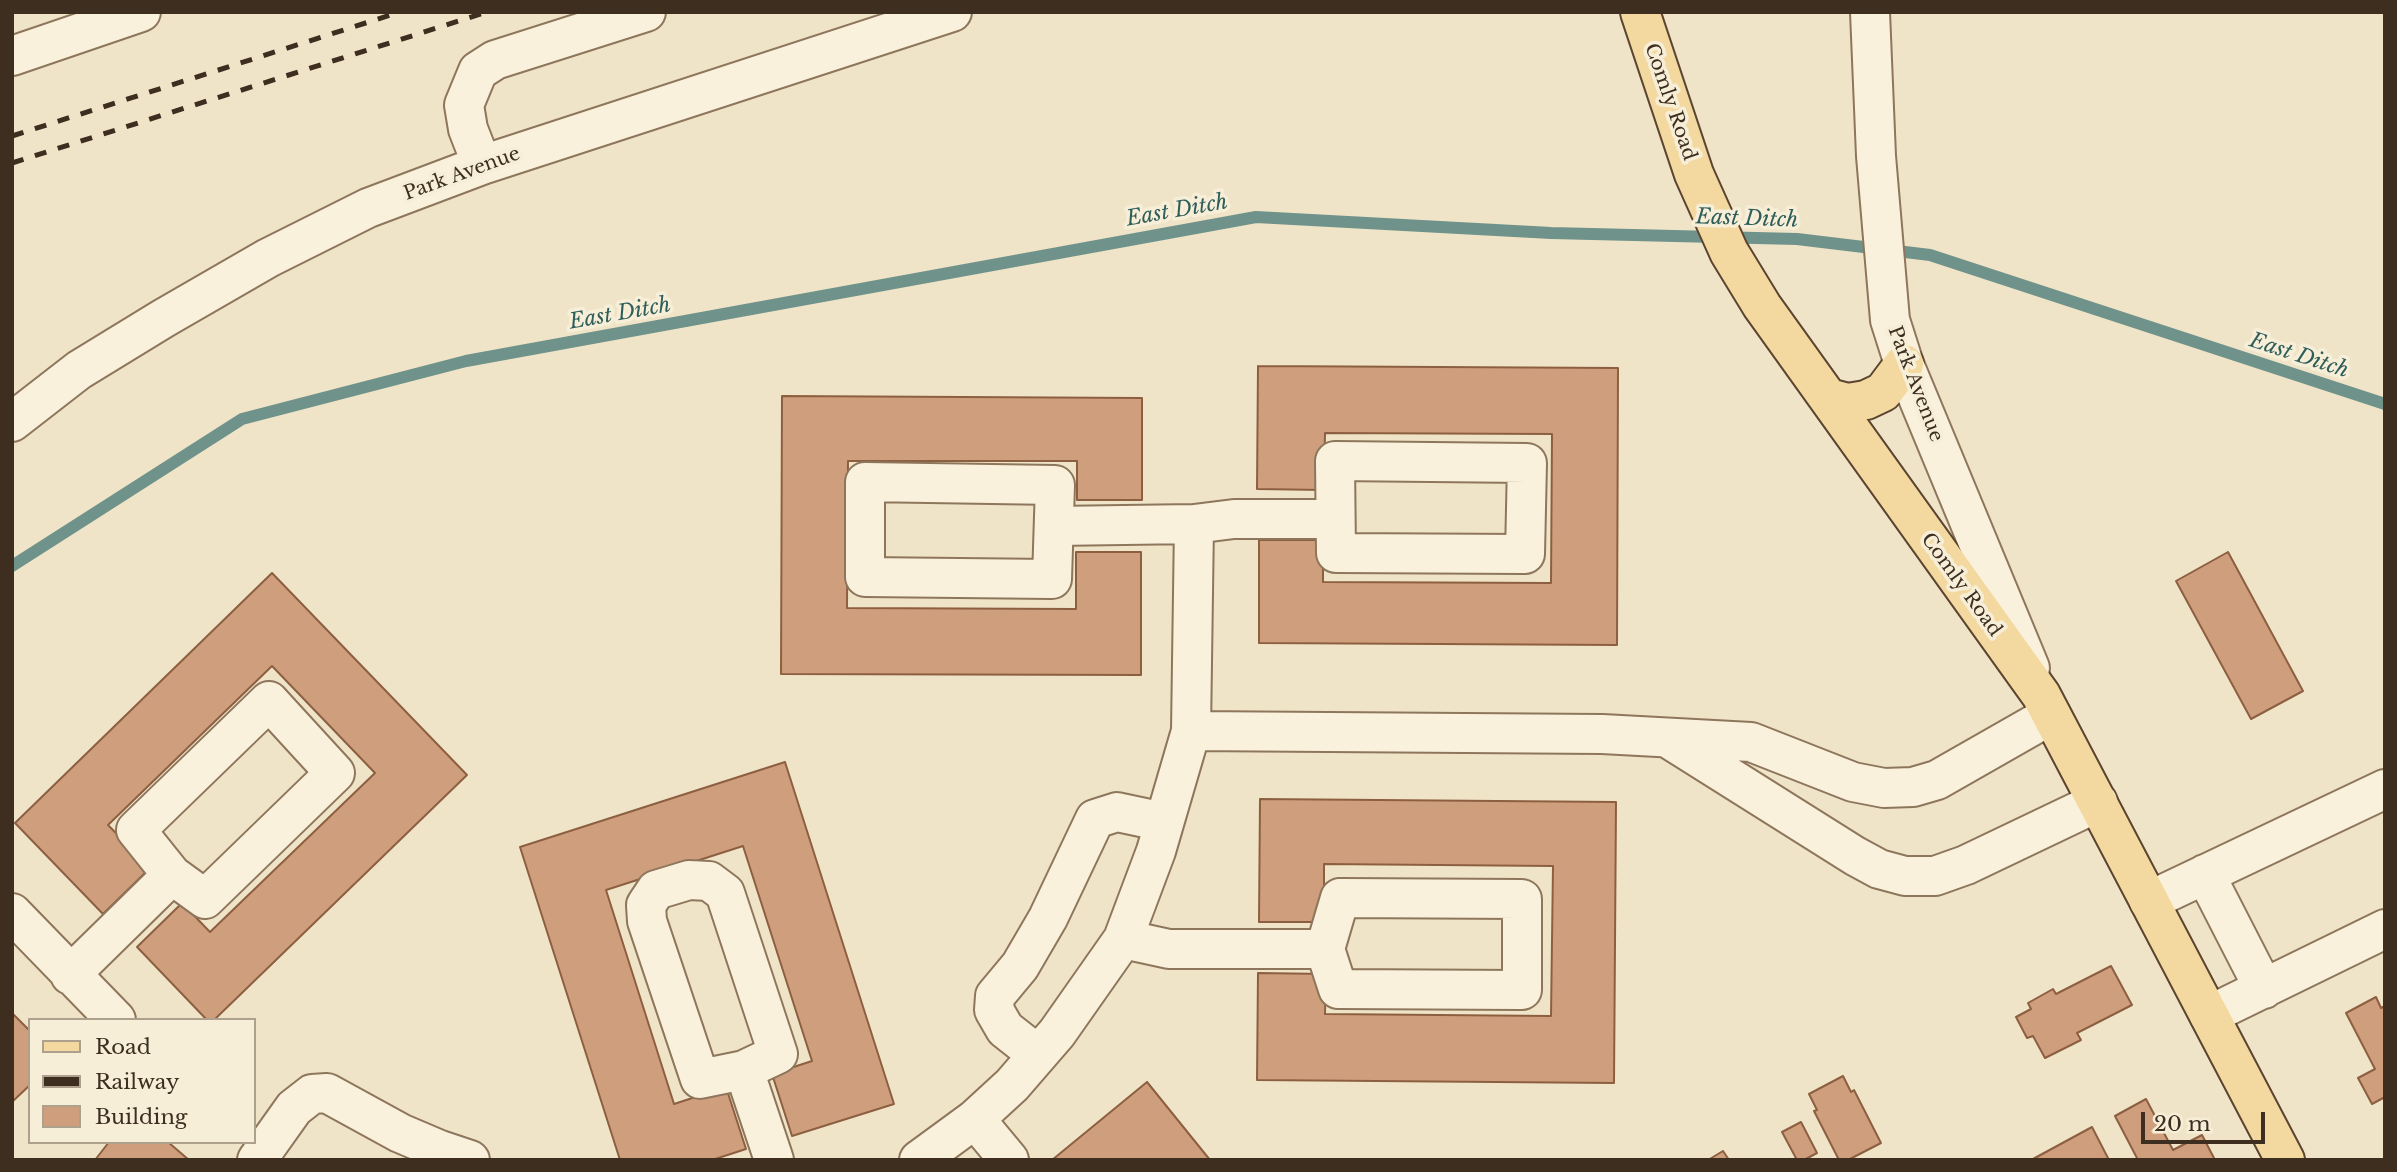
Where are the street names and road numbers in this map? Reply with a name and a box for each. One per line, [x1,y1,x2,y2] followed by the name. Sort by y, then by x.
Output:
[1639,40,1701,164] street label: Comly Road
[401,142,523,206] street label: Park Avenue
[1883,323,1947,445] street label: Park Avenue
[1916,529,2006,641] street label: Comly Road

